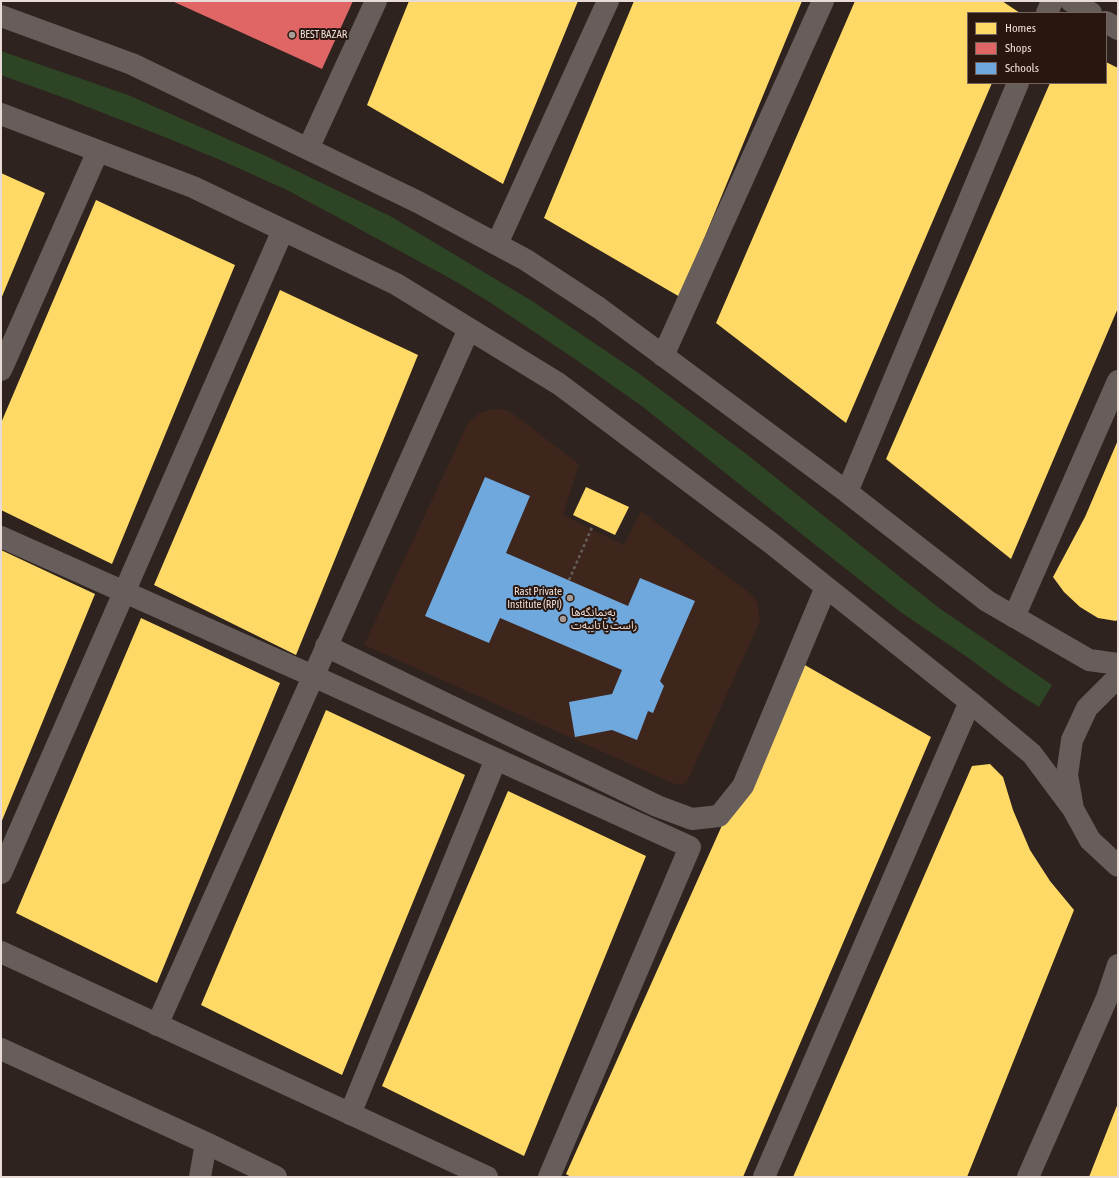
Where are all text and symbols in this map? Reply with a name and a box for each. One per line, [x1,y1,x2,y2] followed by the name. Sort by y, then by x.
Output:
[967,12,1107,84] legend
[1005,21,1036,35] text: Homes
[300,28,347,42] place label: BEST BAZAR
[287,30,297,40] marker: BEST BAZAR
[1005,41,1031,55] text: Shops
[1005,61,1039,75] text: Schools
[507,585,562,611] place label: Rast Private Institute (RPI)
[565,593,575,603] marker: Rast Private Institute (RPI)
[571,606,637,632] place label: پەیمانگەها راست یا تایبەت
[558,614,568,624] marker: پەیمانگەها راست یا تایبەت

